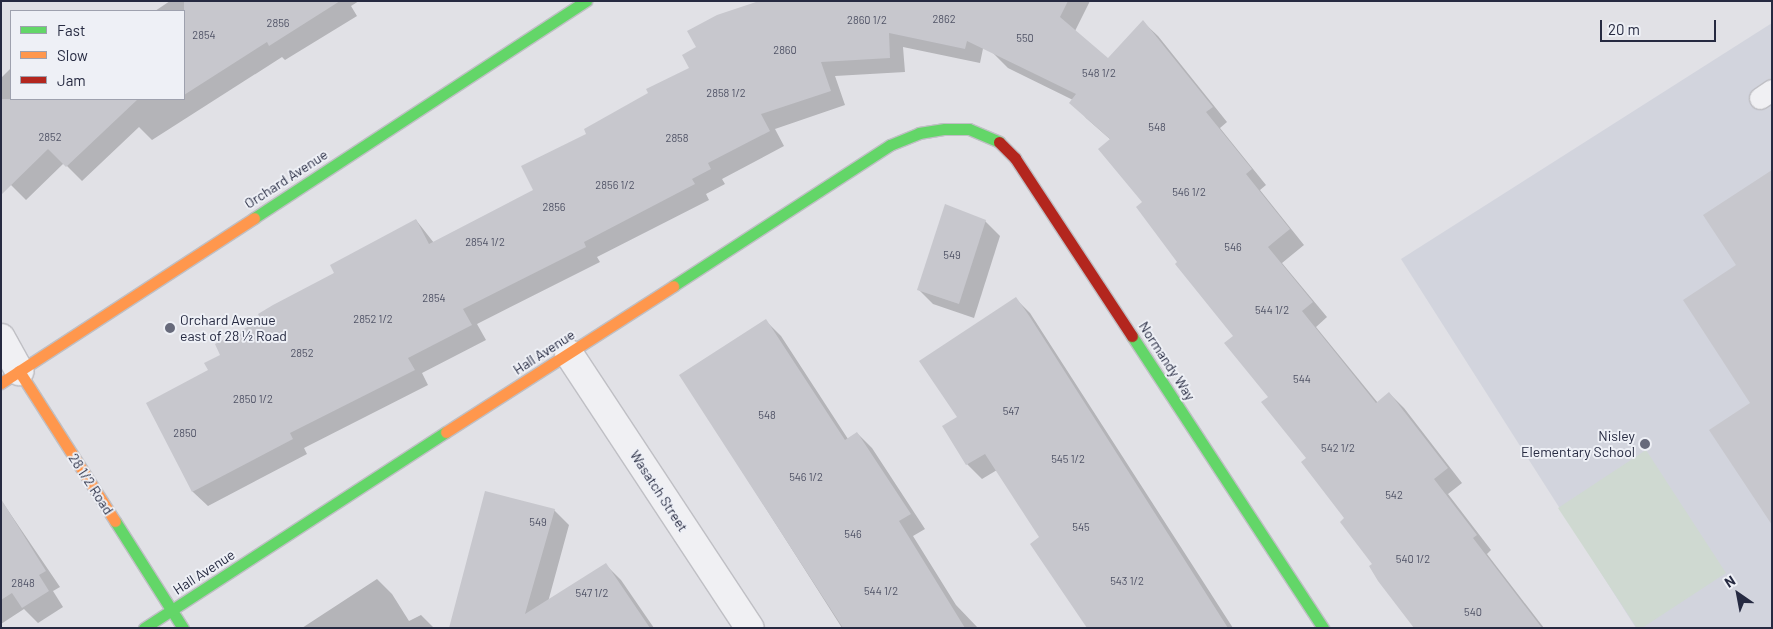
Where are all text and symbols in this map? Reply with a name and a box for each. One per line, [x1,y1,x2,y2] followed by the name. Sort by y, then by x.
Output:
[10,10,185,100] legend
[1603,10,1719,42] scale bar
[932,12,956,26] house number: 2862
[847,13,887,27] house number: 2860 1/2
[267,16,289,30] house number: 2856
[1608,20,1640,38] text: 20 m
[57,21,85,39] text: Fast
[192,28,216,42] house number: 2854
[1016,31,1034,45] house number: 550
[773,43,797,57] house number: 2860
[57,46,88,64] text: Slow
[1082,66,1116,80] house number: 548 1/2
[57,71,86,89] text: Jam
[706,86,746,100] house number: 2858 1/2
[1148,120,1166,134] house number: 548
[38,130,62,144] house number: 2852
[665,131,689,145] house number: 2858
[241,146,331,212] street label: Orchard Avenue
[595,178,635,192] house number: 2856 1/2
[1172,185,1206,199] house number: 546 1/2
[543,200,565,214] house number: 2856
[465,235,505,249] house number: 2854 1/2
[1224,240,1242,254] house number: 546
[943,248,961,262] house number: 549
[422,291,446,305] house number: 2854
[1255,303,1289,317] house number: 544 1/2
[180,312,287,344] place label: Orchard Avenue east of 28 ½ Road
[353,312,393,326] house number: 2852 1/2
[1135,319,1199,403] street label: Normandy Way
[164,322,176,334] marker: Orchard Avenue east of 28 ½ Road
[510,326,578,378] street label: Hall Avenue
[290,346,314,360] house number: 2852
[1293,372,1311,386] house number: 544
[233,392,273,406] house number: 2850 1/2
[1003,404,1019,418] house number: 547
[758,408,776,422] house number: 548
[173,426,197,440] house number: 2850
[1521,428,1635,461] place label: Nisley Elementary School
[1639,438,1651,450] marker: Nisley Elementary School
[1321,441,1355,455] house number: 542 1/2
[627,447,691,535] street label: Wasatch Street
[65,450,117,518] street label: 28 1/2 Road
[1051,452,1085,466] house number: 545 1/2
[789,470,823,484] house number: 546 1/2
[1385,488,1403,502] house number: 542
[529,515,547,529] house number: 549
[1072,520,1090,534] house number: 545
[844,527,862,541] house number: 546
[170,546,238,598] street label: Hall Avenue
[1396,552,1430,566] house number: 540 1/2
[1713,569,1763,619] north arrow
[1721,571,1738,591] text: N
[1110,574,1144,588] house number: 543 1/2
[11,576,35,590] house number: 2848
[864,584,898,598] house number: 544 1/2
[576,586,608,600] house number: 547 1/2
[1464,605,1482,619] house number: 540

